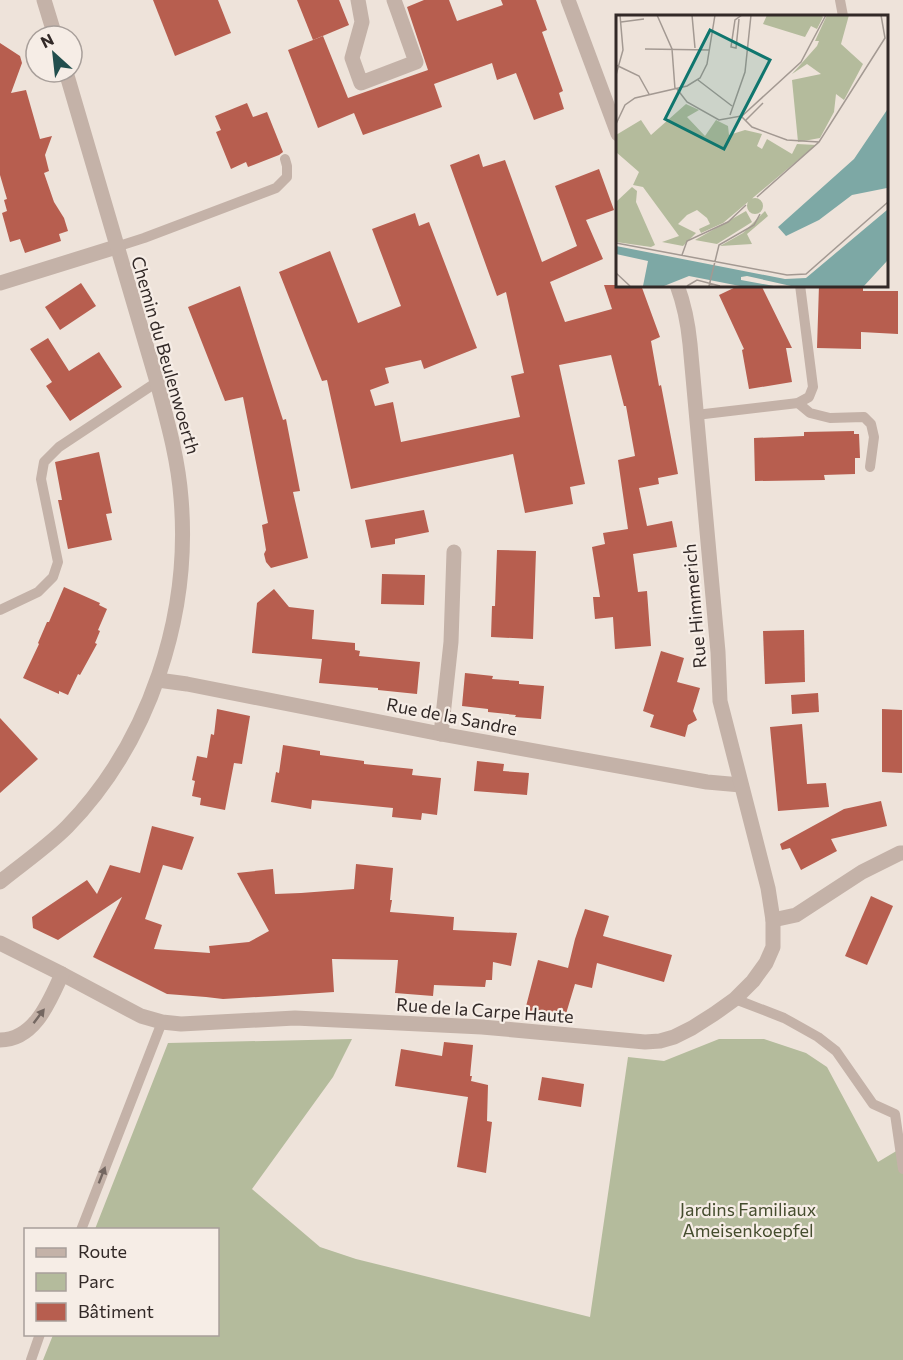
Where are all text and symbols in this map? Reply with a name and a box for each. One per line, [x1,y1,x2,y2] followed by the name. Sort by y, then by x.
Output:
[616,15,888,286] inset map
[24,24,84,84] north arrow
[37,29,57,51] text: N
[127,254,205,456] street label: Chemin du Beulenwoerth
[678,543,710,669] street label: Rue Himmerich
[385,693,519,739] street label: Rue de la Sandre
[395,993,575,1027] street label: Rue de la Carpe Haute
[33,1008,46,1024] one-way arrow
[98,1166,108,1184] one-way arrow
[680,1198,817,1241] park label: Jardins Familiaux Ameisenkoepfel
[24,1228,219,1336] legend
[78,1240,127,1262] text: Route
[78,1270,115,1292] text: Parc
[78,1300,154,1322] text: Bâtiment

